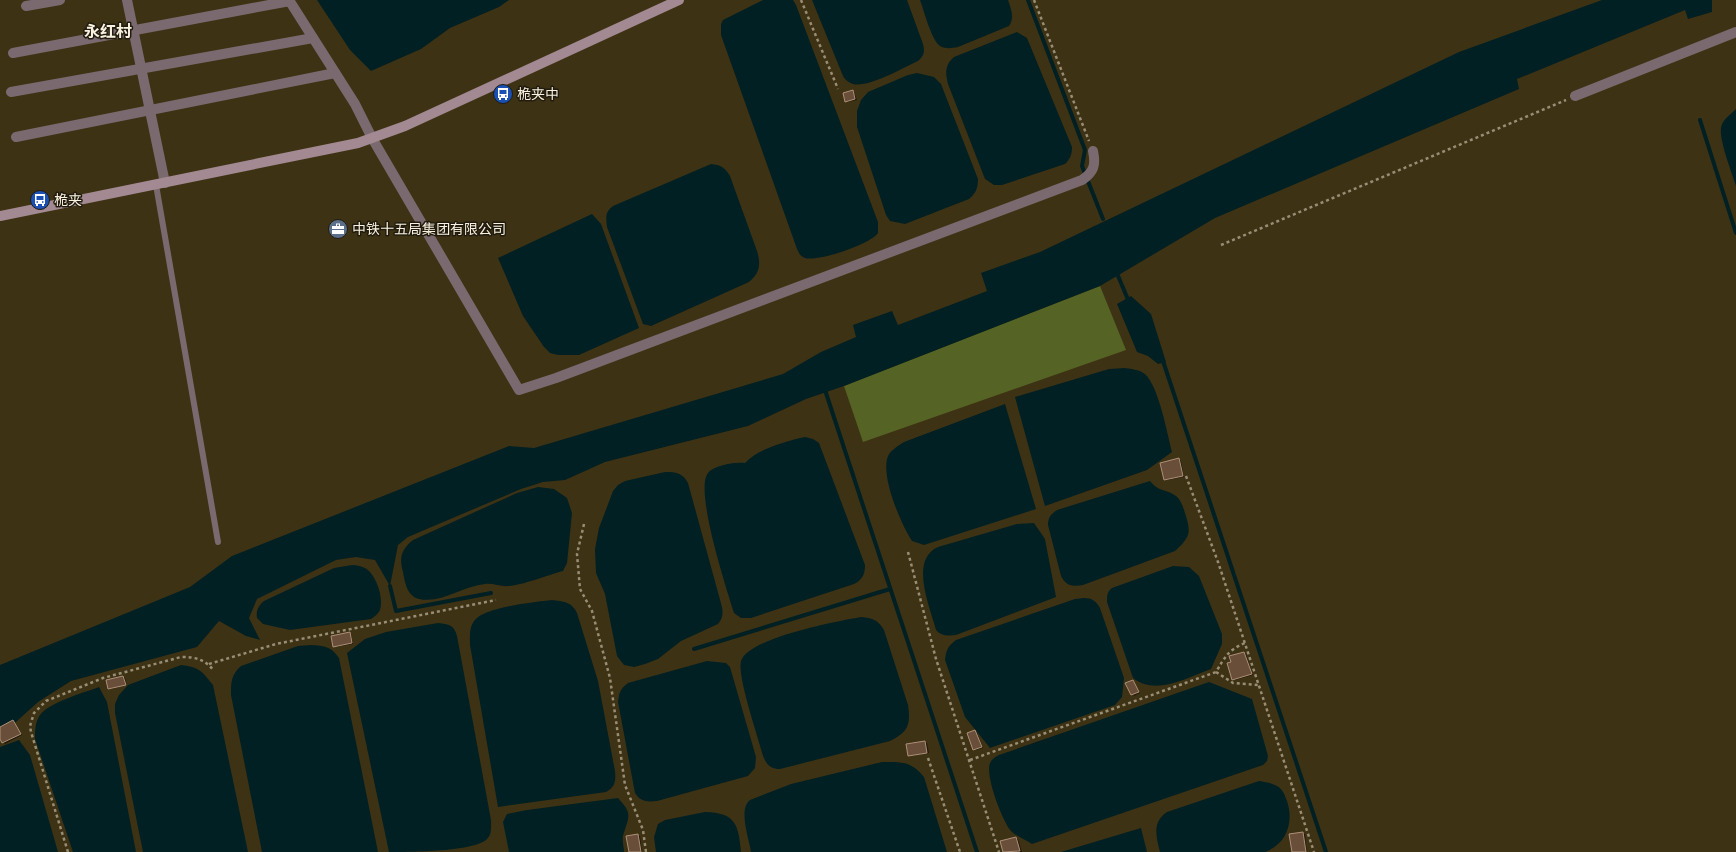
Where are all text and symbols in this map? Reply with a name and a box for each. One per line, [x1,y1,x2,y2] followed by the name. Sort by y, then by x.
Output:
[84,22,132,42] district label: 永红村
[492,83,514,105] bus stop icon: 桅夹中
[517,86,559,103] place label: 桅夹中
[29,189,51,211] bus stop icon: 桅夹
[54,192,82,209] place label: 桅夹
[327,218,349,240] office icon: 中铁十五局集团有限公司
[352,221,506,238] place label: 中铁十五局集团有限公司

